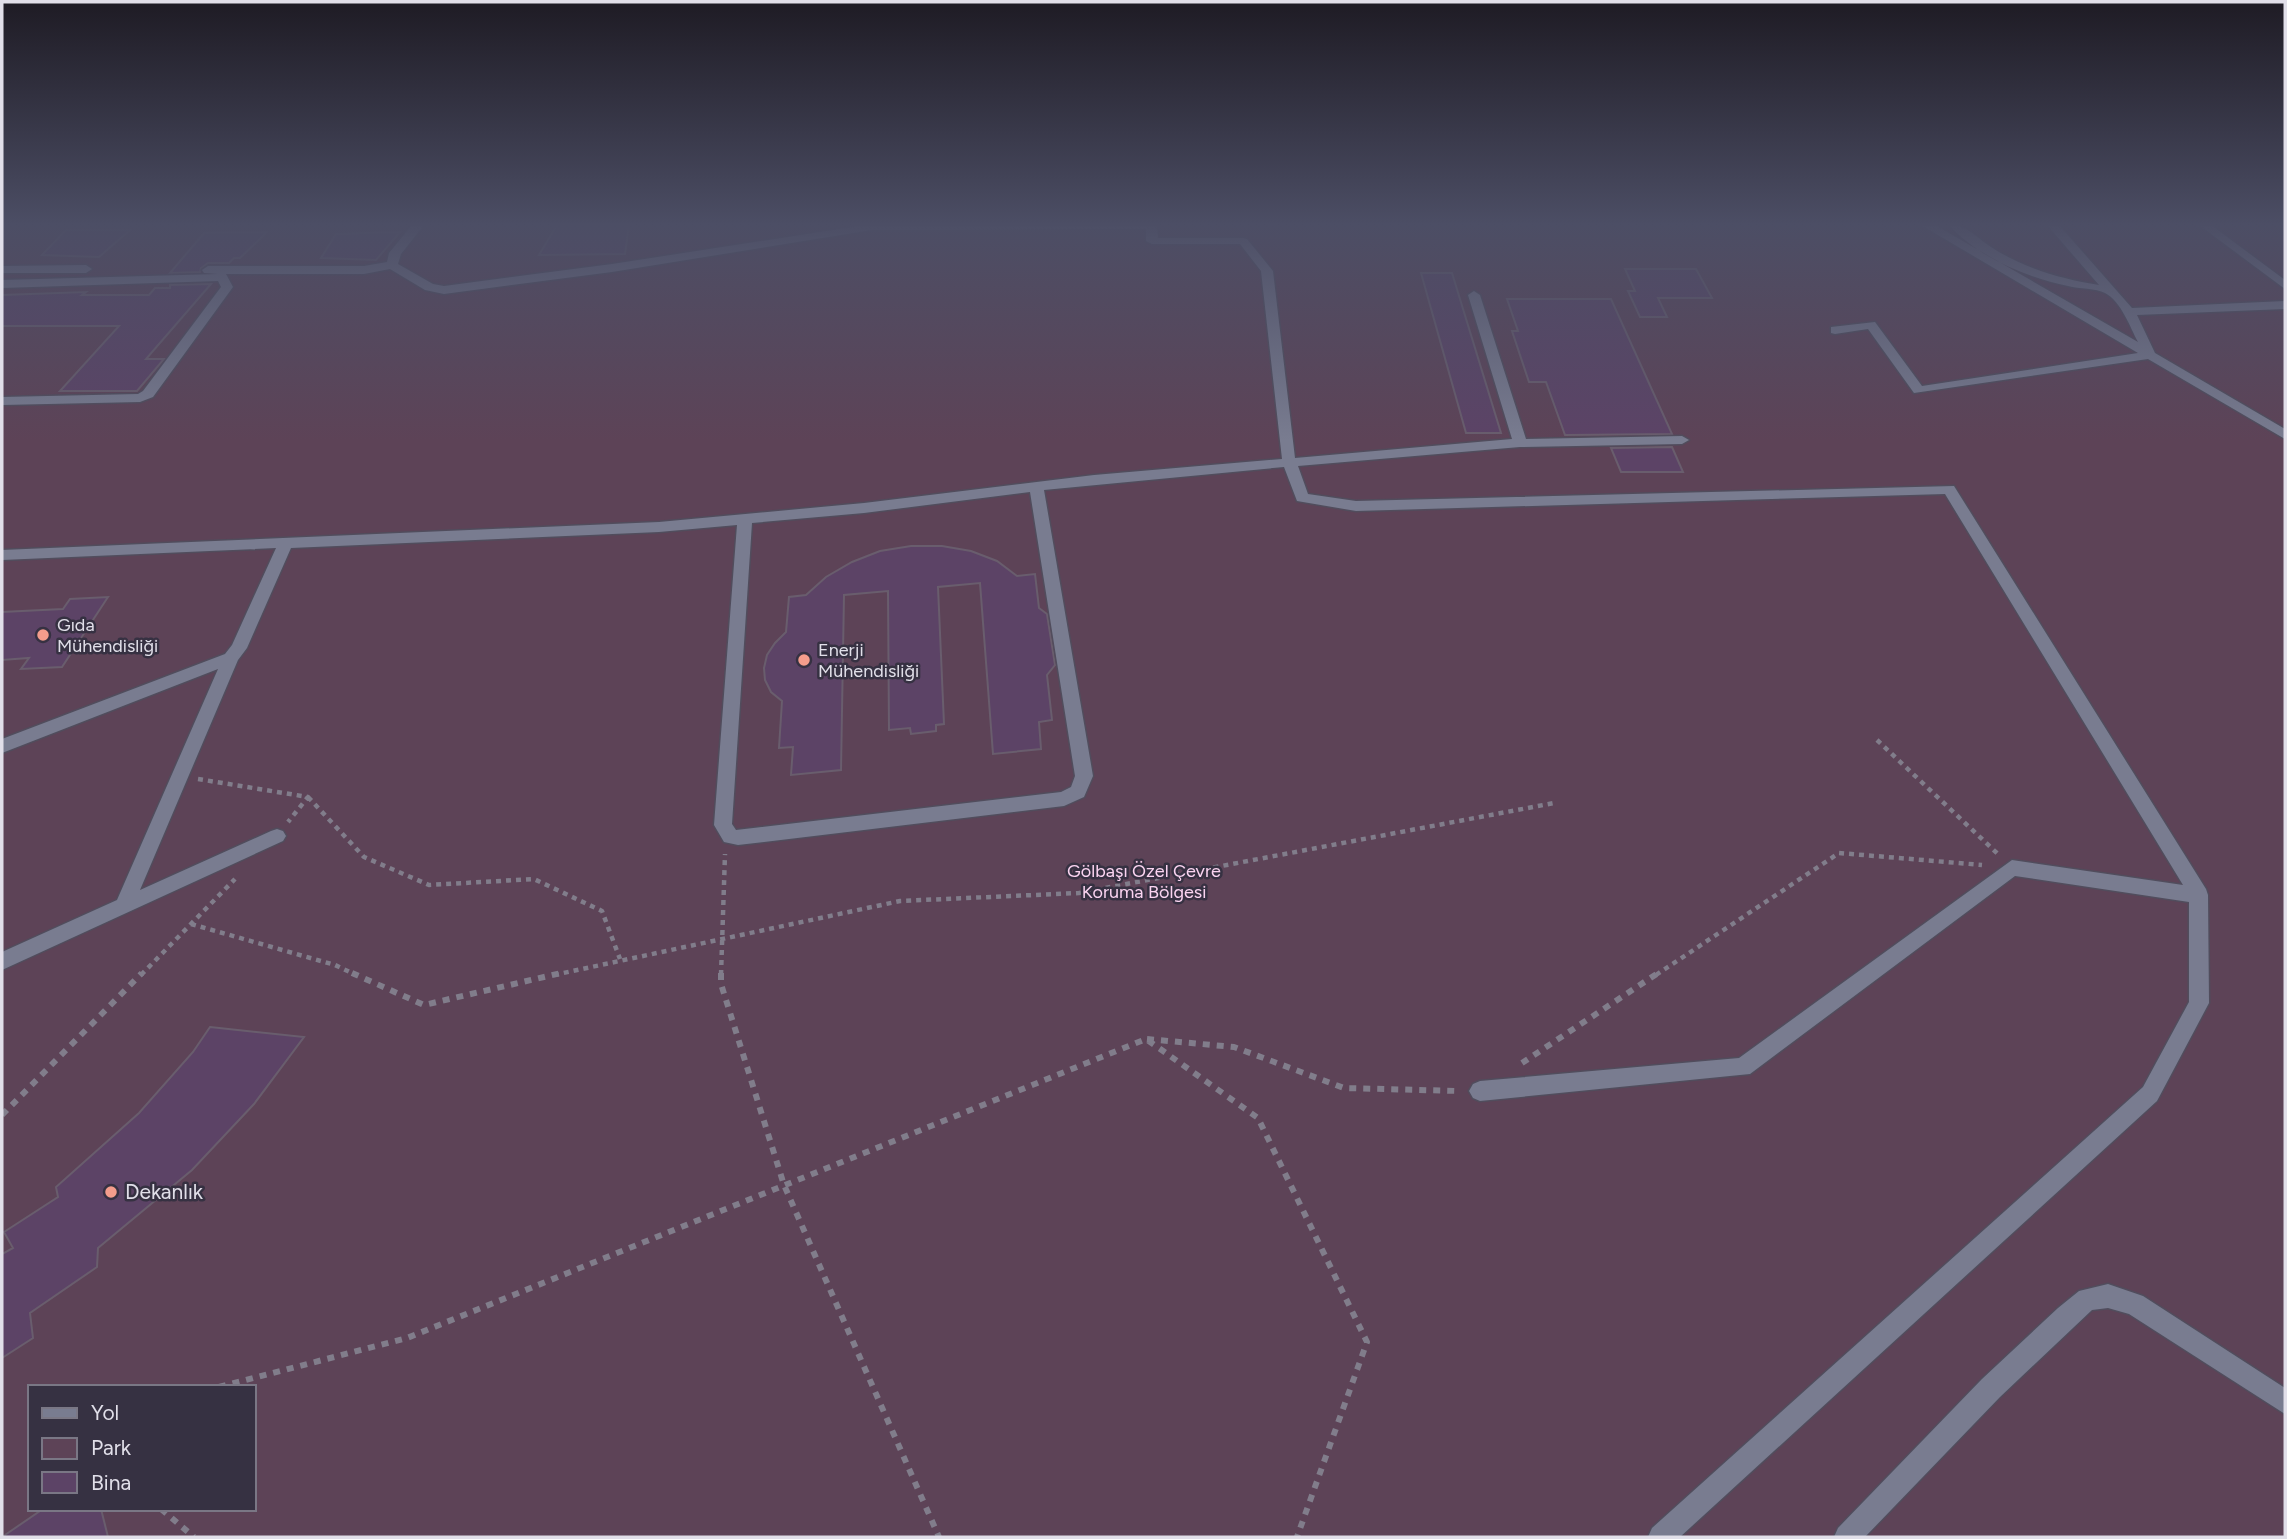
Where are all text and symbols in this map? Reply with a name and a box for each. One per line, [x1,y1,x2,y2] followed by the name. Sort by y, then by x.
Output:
[57,614,158,657] place label: Gıda Mühendisliği
[35,627,51,643] marker: Gıda Mühendisliği
[818,639,919,682] place label: Enerji Mühendisliği
[796,652,812,668] marker: Enerji Mühendisliği
[1067,860,1221,903] park label: Gölbaşı Özel Çevre Koruma Bölgesi
[125,1179,204,1204] place label: Dekanlık
[103,1184,119,1200] marker: Dekanlık
[28,1385,256,1511] legend
[91,1400,119,1425] text: Yol
[91,1435,132,1460] text: Park
[91,1470,131,1495] text: Bina

